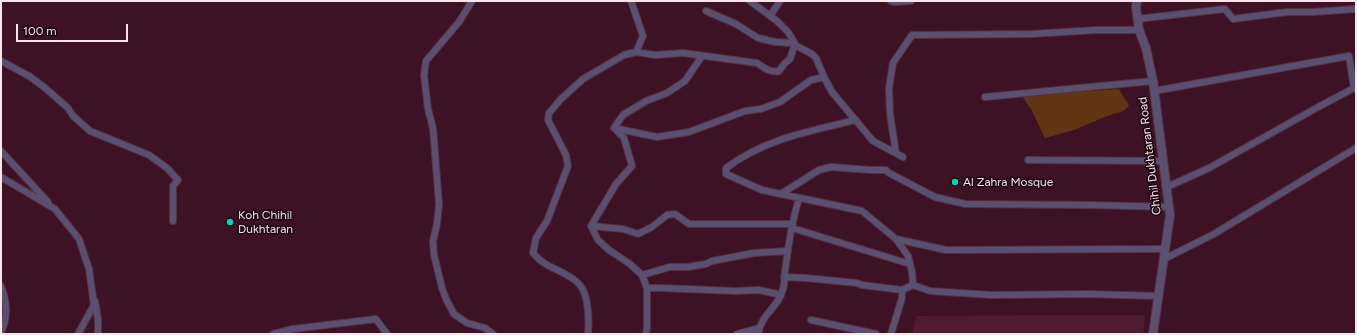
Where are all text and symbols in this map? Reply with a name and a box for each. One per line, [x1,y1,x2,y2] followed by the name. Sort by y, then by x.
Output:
[18,16,130,42] scale bar
[23,24,57,38] text: 100 m
[1136,96,1164,216] street label: Chihil Dukhtaran Road
[963,175,1053,189] place label: Al Zahra Mosque
[950,177,960,187] marker: Al Zahra Mosque
[238,208,293,236] place label: Koh Chihil Dukhtaran
[225,217,235,227] marker: Koh Chihil Dukhtaran

